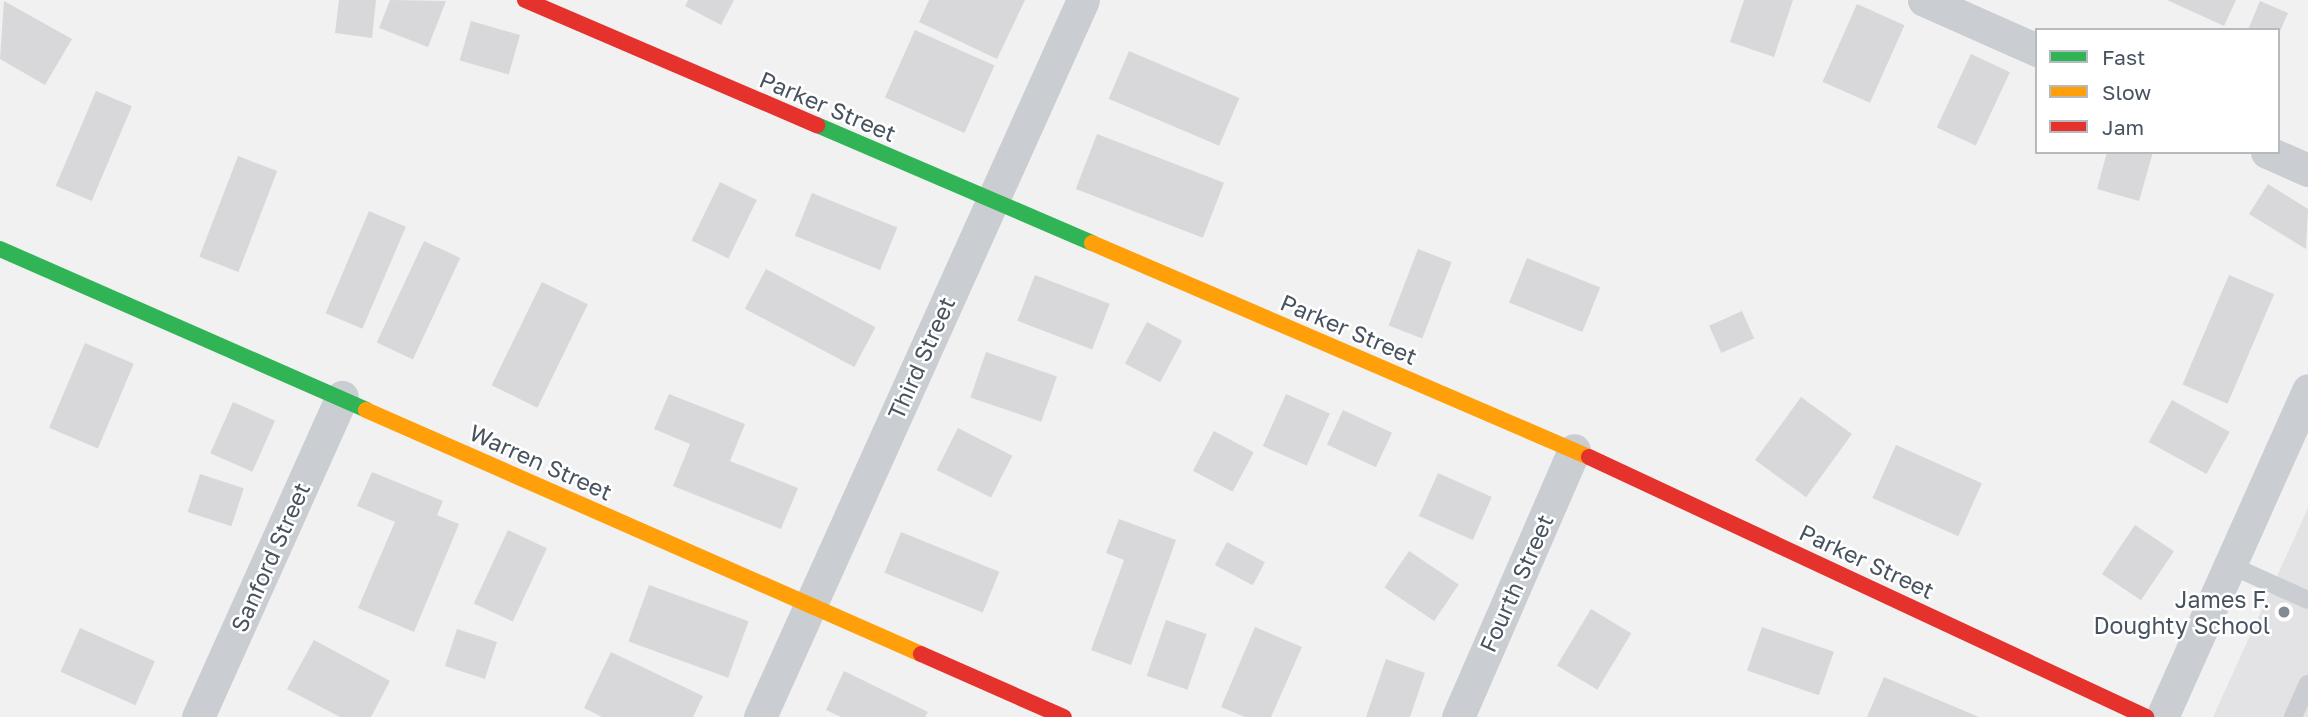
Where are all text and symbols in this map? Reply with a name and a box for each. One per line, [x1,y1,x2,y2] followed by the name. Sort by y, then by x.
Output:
[2035,28,2280,154] legend
[2102,44,2145,70] text: Fast
[756,65,900,147] street label: Parker Street
[2102,79,2151,105] text: Slow
[2102,114,2144,140] text: Jam
[1277,288,1421,370] street label: Parker Street
[882,292,960,424] street label: Third Street
[465,418,617,506] street label: Warren Street
[225,478,315,636] street label: Sanford Street
[1473,510,1559,656] street label: Fourth Street
[1795,518,1939,604] street label: Parker Street
[2093,585,2270,639] place label: James F. Doughty School
[2276,604,2292,620] marker: James F. Doughty School

